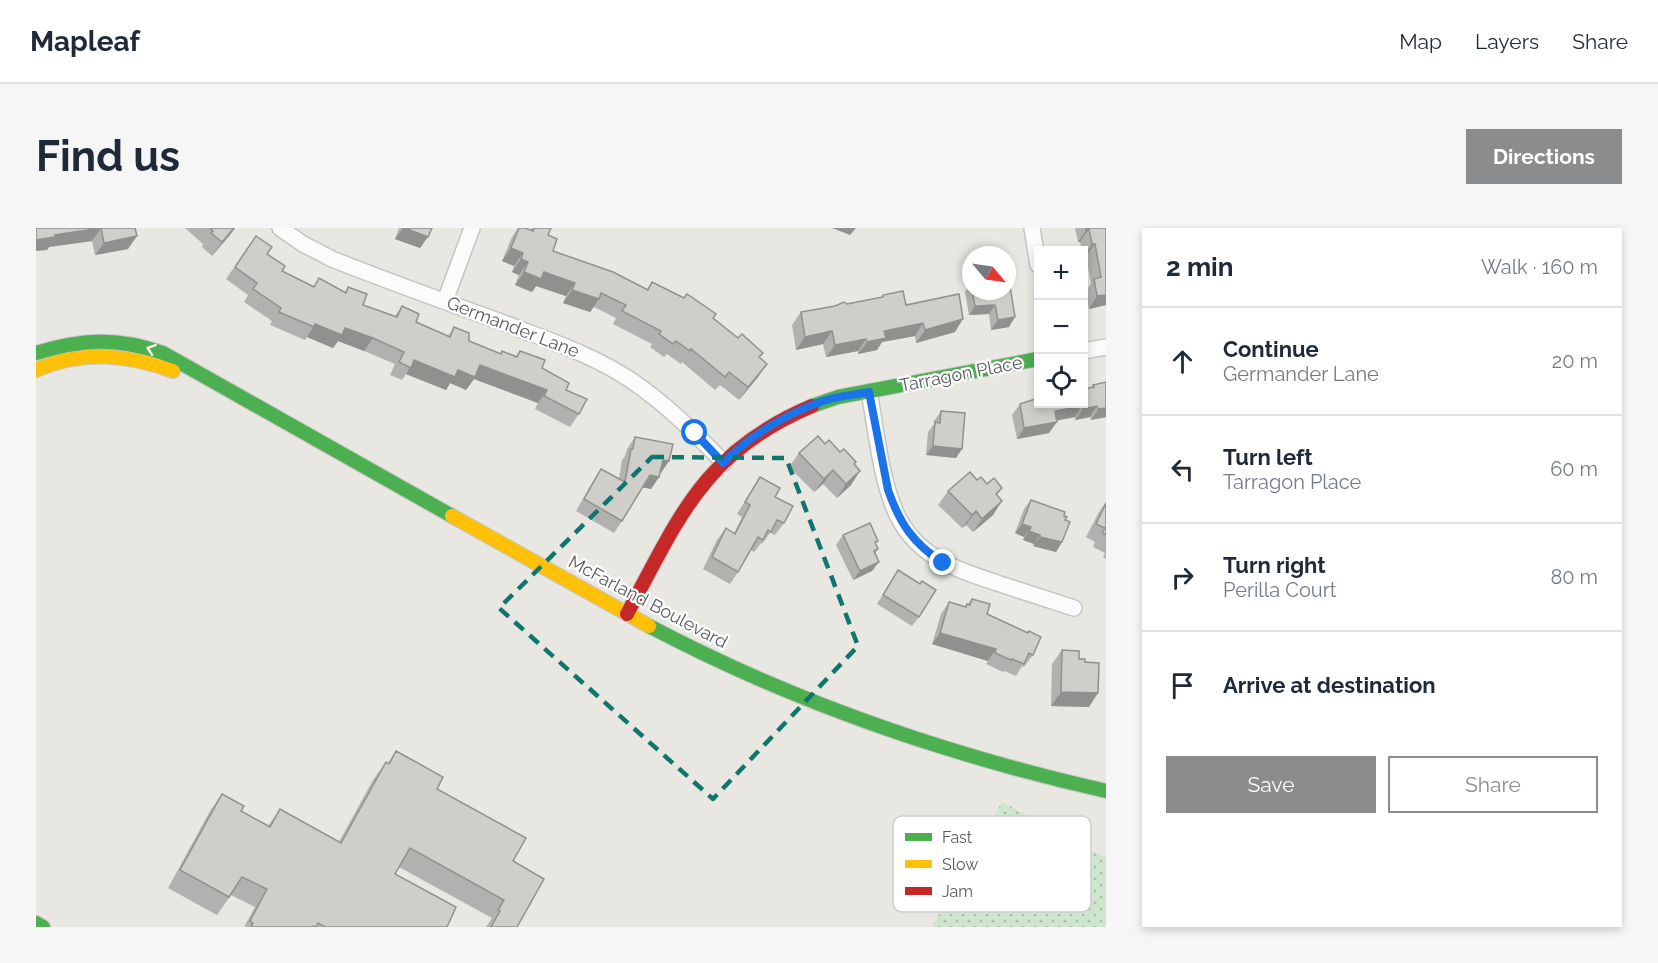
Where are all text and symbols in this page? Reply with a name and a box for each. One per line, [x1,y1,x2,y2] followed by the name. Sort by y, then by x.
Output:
[30,25,140,58] text: Mapleaf
[1399,29,1442,54] text: Map
[1475,29,1539,54] text: Layers
[1572,29,1628,54] text: Share
[1466,129,1622,184] button: Directions
[36,132,180,181] text: Find us
[962,246,1016,300] north arrow
[1034,246,1088,408] map controls
[1034,246,1088,300] button: +
[1166,252,1233,282] text: 2 min
[1481,255,1598,279] text: Walk · 160 m
[444,292,583,362] street label: Germander Lane
[1034,300,1088,354] button: −
[1223,336,1319,362] text: Continue
[146,343,157,356] one-way arrow
[1166,345,1199,378] icon: ahead
[1552,349,1598,373] text: 20 m
[898,351,1024,396] street label: Tarragon Place
[1034,354,1088,408] button: locate
[1223,362,1379,386] text: Germander Lane
[681,419,707,445] route start
[1223,444,1313,470] text: Turn left
[1166,453,1199,486] icon: left
[1550,457,1598,481] text: 60 m
[1223,470,1361,494] text: Tarragon Place
[929,549,955,575] route end
[565,551,731,652] street label: McFarland Boulevard
[1223,552,1326,578] text: Turn right
[1166,561,1199,594] icon: right
[1550,565,1598,589] text: 80 m
[1223,578,1336,602] text: Perilla Court
[1166,669,1199,702] icon: arrive
[1223,672,1436,698] text: Arrive at destination
[1166,756,1376,813] button: Save
[1388,756,1598,813] button: Share
[893,816,1091,912] legend
[942,828,973,847] text: Fast
[942,855,978,874] text: Slow
[942,882,973,901] text: Jam

